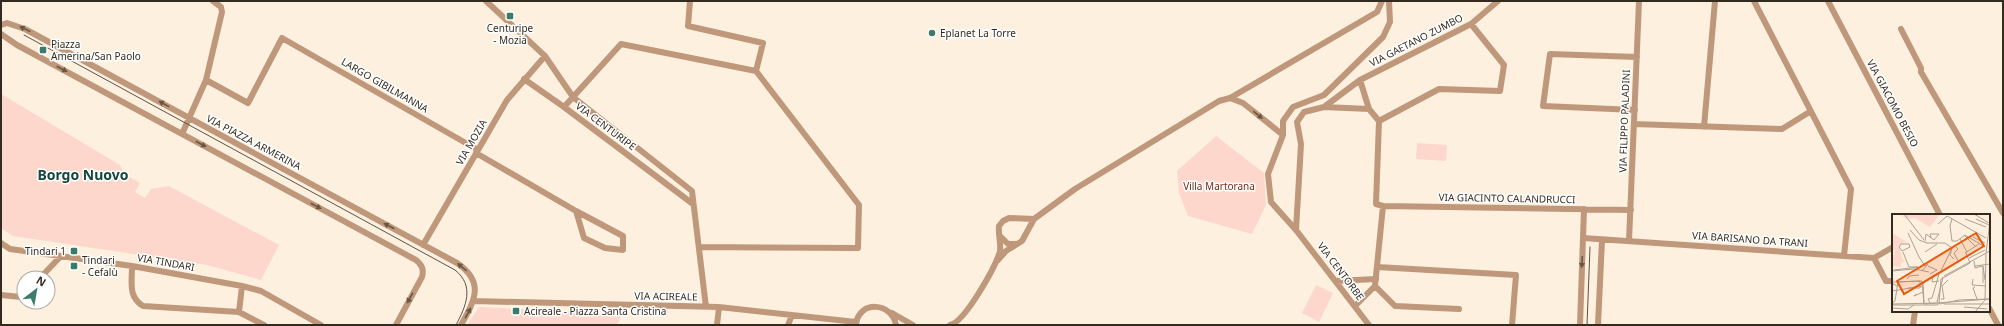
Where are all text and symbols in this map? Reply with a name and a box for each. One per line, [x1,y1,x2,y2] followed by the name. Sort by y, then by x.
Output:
[1367,10,1465,70] street label: VIA GAETANO ZUMBO
[505,11,515,21] marker: Centuripe - Mozia
[487,21,534,47] place label: Centuripe - Mozia
[19,26,31,32] one-way arrow
[940,26,1016,40] place label: Eplanet La Torre
[927,28,937,38] marker: Eplanet La Torre
[51,37,141,63] place label: Piazza Amerina/San Paolo
[38,45,48,55] marker: Piazza Amerina/San Paolo
[339,54,432,116] street label: LARGO GIBILMANNA
[1864,57,1922,149] street label: VIA GIACOMO BESIO
[56,66,68,72] one-way arrow
[1615,69,1633,173] street label: VIA FILIPPO PALADINI
[573,99,639,153] street label: VIA CENTURIPE
[158,101,170,108] one-way arrow
[204,111,304,173] street label: VIA PIAZZA ARMERINA
[1252,111,1263,119] one-way arrow
[452,116,490,167] street label: VIA MOZIA
[195,141,207,147] one-way arrow
[37,165,129,184] district label: Borgo Nuovo
[1183,179,1255,193] park label: Villa Martorana
[1438,190,1576,206] street label: VIA GIACINTO CALANDRUCCI
[310,202,321,209] one-way arrow
[1892,214,1990,312] inset map
[383,223,395,230] one-way arrow
[1692,228,1808,250] street label: VIA BARISANO DA TRANI
[1315,239,1367,303] street label: VIA CENTORBE
[25,244,66,258] place label: Tindari 1
[69,246,79,256] marker: Tindari 1
[136,250,196,274] street label: VIA TINDARI
[82,253,118,279] place label: Tindari - Cefalù
[1579,256,1586,268] one-way arrow
[69,261,79,271] marker: Tindari - Cefalù
[456,263,467,271] one-way arrow
[16,270,56,310] north arrow
[34,272,49,290] text: N
[634,288,698,304] street label: VIA ACIREALE
[407,292,414,304] one-way arrow
[524,304,666,318] place label: Acireale - Piazza Santa Cristina
[511,306,521,316] marker: Acireale - Piazza Santa Cristina
[464,307,471,319] one-way arrow

